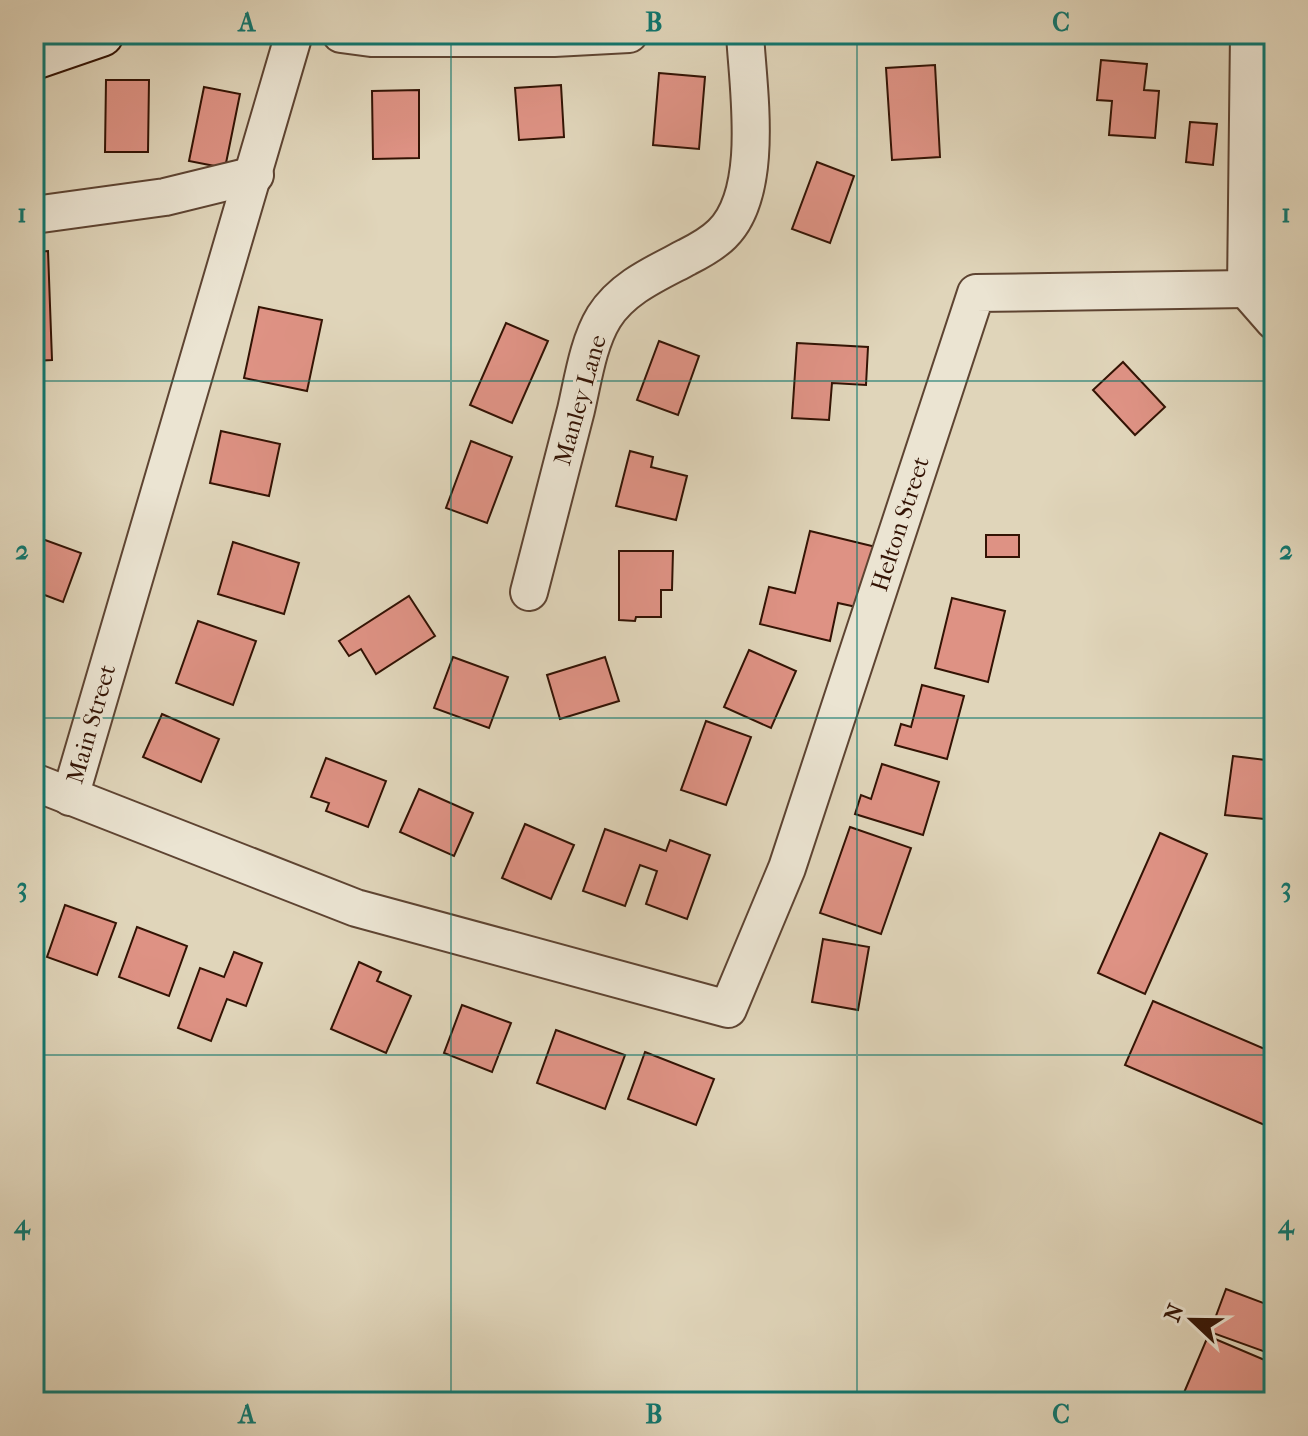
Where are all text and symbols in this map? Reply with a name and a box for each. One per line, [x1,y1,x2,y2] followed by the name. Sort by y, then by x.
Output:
[237,7,257,38] text: A
[646,7,663,38] text: B
[1052,7,1070,38] text: C
[17,198,27,229] text: 1
[1281,198,1291,229] text: 1
[548,332,612,468] street label: Manley Lane
[865,453,935,595] street label: Helton Street
[15,535,29,566] text: 2
[1279,535,1293,566] text: 2
[61,661,121,787] street label: Main Street
[17,872,27,903] text: 3
[1281,872,1291,903] text: 3
[13,1209,31,1241] text: 4
[1277,1209,1295,1241] text: 4
[1152,1280,1232,1360] north arrow
[1159,1300,1190,1325] text: N
[237,1399,257,1430] text: A
[646,1399,663,1430] text: B
[1052,1399,1070,1430] text: C

